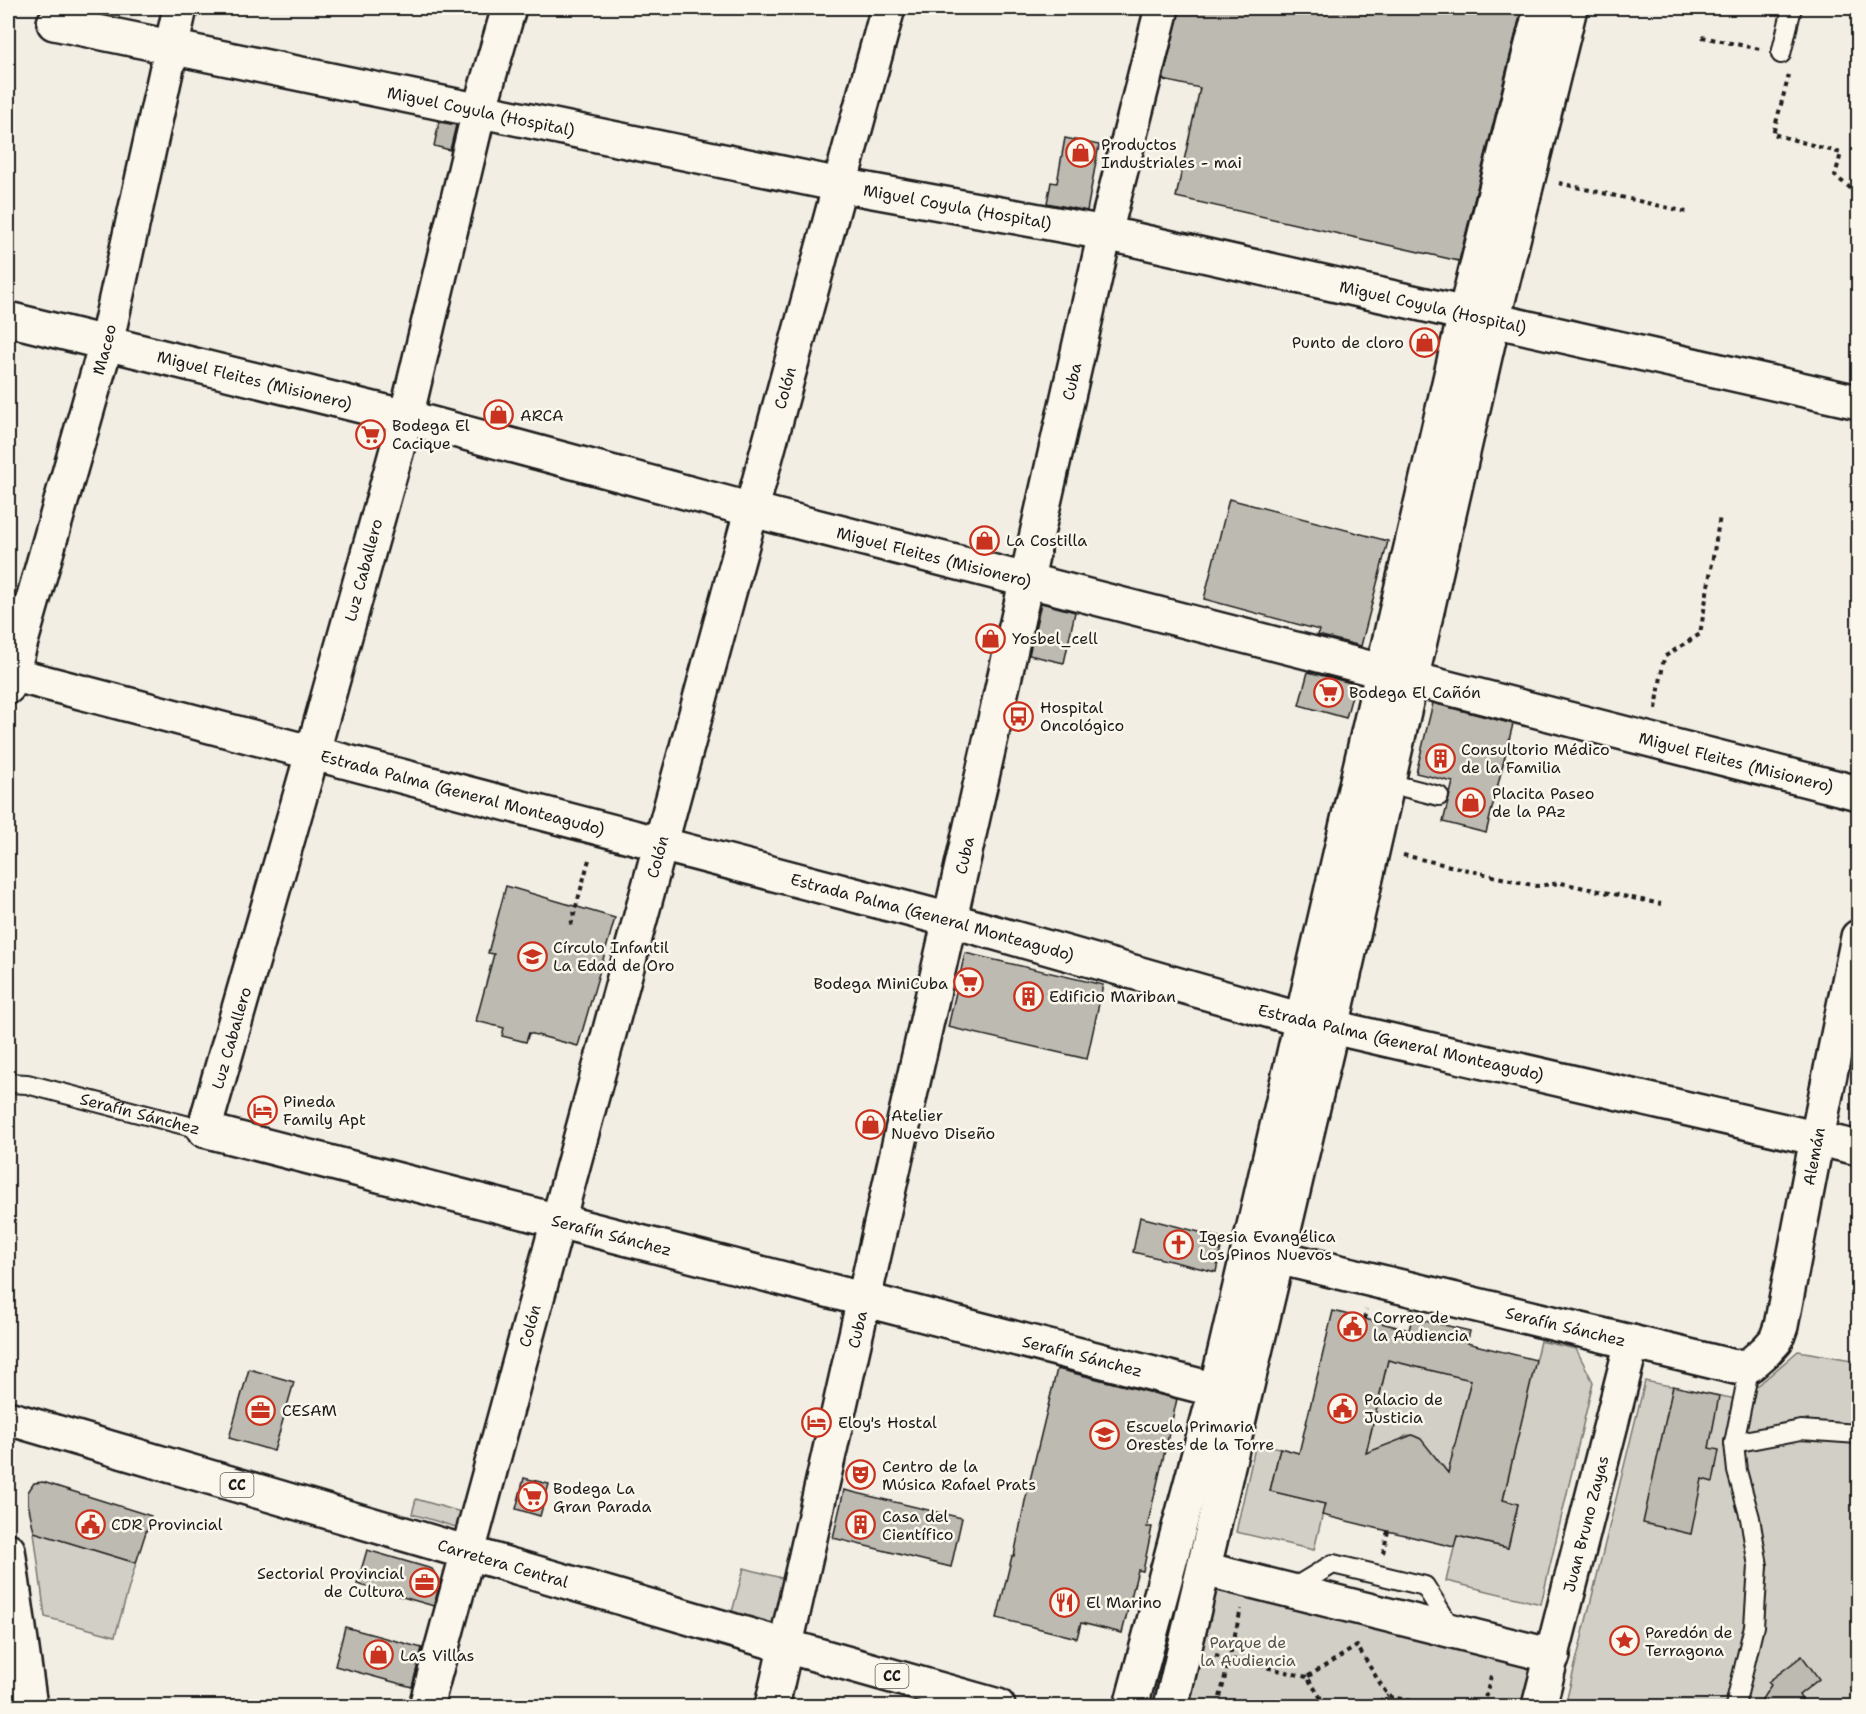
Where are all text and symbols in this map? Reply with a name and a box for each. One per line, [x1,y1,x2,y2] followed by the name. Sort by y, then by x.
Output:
[385,82,577,141] street label: Miguel Coyula (Hospital)
[1101,134,1242,173] place label: Productos Industriales - mai
[1064,137,1096,169] shop icon: Productos Industriales - mai
[862,179,1053,234] street label: Miguel Coyula (Hospital)
[1337,276,1528,338] street label: Miguel Coyula (Hospital)
[88,322,121,377] street label: Maceo
[1409,326,1441,358] shop icon: Punto de cloro
[1292,332,1404,353] place label: Punto de cloro
[155,346,354,414] street label: Miguel Fleites (Misionero)
[1058,361,1086,402] street label: Cuba
[769,364,801,412] street label: Colón
[483,399,515,431] shop icon: ARCA
[520,405,564,426] place label: ARCA
[392,415,470,454] place label: Bodega El Cacique
[355,418,387,450] supermarket icon: Bodega El Cacique
[340,516,387,624] street label: Luz Caballero
[834,522,1033,592] street label: Miguel Fleites (Misionero)
[969,524,1001,556] shop icon: La Costilla
[1006,530,1087,551] place label: La Costilla
[975,622,1007,654] shop icon: Yosbel_cell
[1012,628,1098,649] place label: Yosbel_cell
[1312,676,1344,708] supermarket icon: Bodega El Cañón
[1349,682,1481,703] place label: Bodega El Cañón
[1040,697,1124,736] place label: Hospital Oncológico
[1003,700,1035,732] bus stop icon: Hospital Oncológico
[1636,727,1836,797] street label: Miguel Fleites (Misionero)
[1461,739,1610,778] place label: Consultorio Médico de la Familia
[1424,742,1456,774] building icon: Consultorio Médico de la Familia
[318,745,607,840] street label: Estrada Palma (General Monteagudo)
[1492,783,1595,822] place label: Placita Paseo de la PAz
[1455,786,1487,818] shop icon: Placita Paseo de la PAz
[642,833,673,881] street label: Colón
[950,835,979,876] street label: Cuba
[788,869,1076,966] street label: Estrada Palma (General Monteagudo)
[553,937,674,976] place label: Círculo Infantil La Edad de Oro
[516,940,548,972] school or university icon: Círculo Infantil La Edad de Oro
[953,967,985,999] supermarket icon: Bodega MiniCuba
[813,973,948,994] place label: Bodega MiniCuba
[1012,980,1044,1012] building icon: Edificio Mariban
[207,985,256,1092] street label: Luz Caballero
[1049,986,1176,1007] place label: Edificio Mariban
[1256,999,1546,1086] street label: Estrada Palma (General Monteagudo)
[78,1088,202,1140] street label: Serafín Sánchez
[283,1091,366,1130] place label: Pineda Family Apt
[246,1094,278,1126] hotel icon: Pineda Family Apt
[891,1105,995,1144] place label: Atelier Nuevo Diseño
[854,1108,886,1140] shop icon: Atelier Nuevo Diseño
[1798,1125,1830,1187] street label: Alemán
[549,1210,674,1261] street label: Serafín Sánchez
[1199,1226,1335,1265] place label: Igesia Evangélica Los Pinos Nuevos
[1162,1229,1194,1261] church icon: Igesia Evangélica Los Pinos Nuevos
[514,1302,546,1350] street label: Colón
[1503,1302,1628,1351] street label: Serafín Sánchez
[1373,1307,1469,1346] place label: Correo de la Audiencia
[843,1309,872,1350] street label: Cuba
[1336,1310,1368,1342] public building icon: Correo de la Audiencia
[1020,1331,1145,1382] street label: Serafín Sánchez
[1364,1389,1443,1428] place label: Palacio de Justicia
[1327,1392,1359,1424] public building icon: Palacio de Justicia
[245,1394,277,1426] office icon: CESAM
[282,1400,337,1421] place label: CESAM
[801,1406,833,1438] hotel icon: Eloy's Hostal
[838,1412,937,1433] place label: Eloy's Hostal
[1126,1416,1274,1455] place label: Escuela Primaria Orestes de la Torre
[1089,1419,1121,1451] school or university icon: Escuela Primaria Orestes de la Torre
[1558,1453,1614,1595] street label: Juan Bruno Zayas
[882,1456,1036,1495] place label: Centro de la Música Rafael Prats
[845,1459,877,1491] theatre icon: Centro de la Música Rafael Prats
[220,1473,254,1497] road number: CC
[553,1478,651,1517] place label: Bodega La Gran Parada
[516,1481,548,1513] supermarket icon: Bodega La Gran Parada
[882,1506,954,1545] place label: Casa del Científico
[74,1508,106,1540] public building icon: CDR Provincial
[845,1509,877,1541] building icon: Casa del Científico
[111,1514,223,1535] place label: CDR Provincial
[435,1534,571,1593] street label: Carretera Central
[257,1563,404,1602] place label: Sectorial Provincial de Cultura
[409,1566,441,1598] office icon: Sectorial Provincial de Cultura
[1049,1586,1081,1618] restaurant icon: El Marino
[1086,1592,1162,1613] place label: El Marino
[1645,1622,1733,1661] place label: Paredón de Terragona
[1608,1625,1640,1657] place icon: Paredón de Terragona
[1200,1632,1296,1671] park label: Parque de la Audiencia
[363,1639,395,1671] shop icon: Las Villas
[400,1645,475,1666] place label: Las Villas
[876,1664,908,1688] road number: CC

